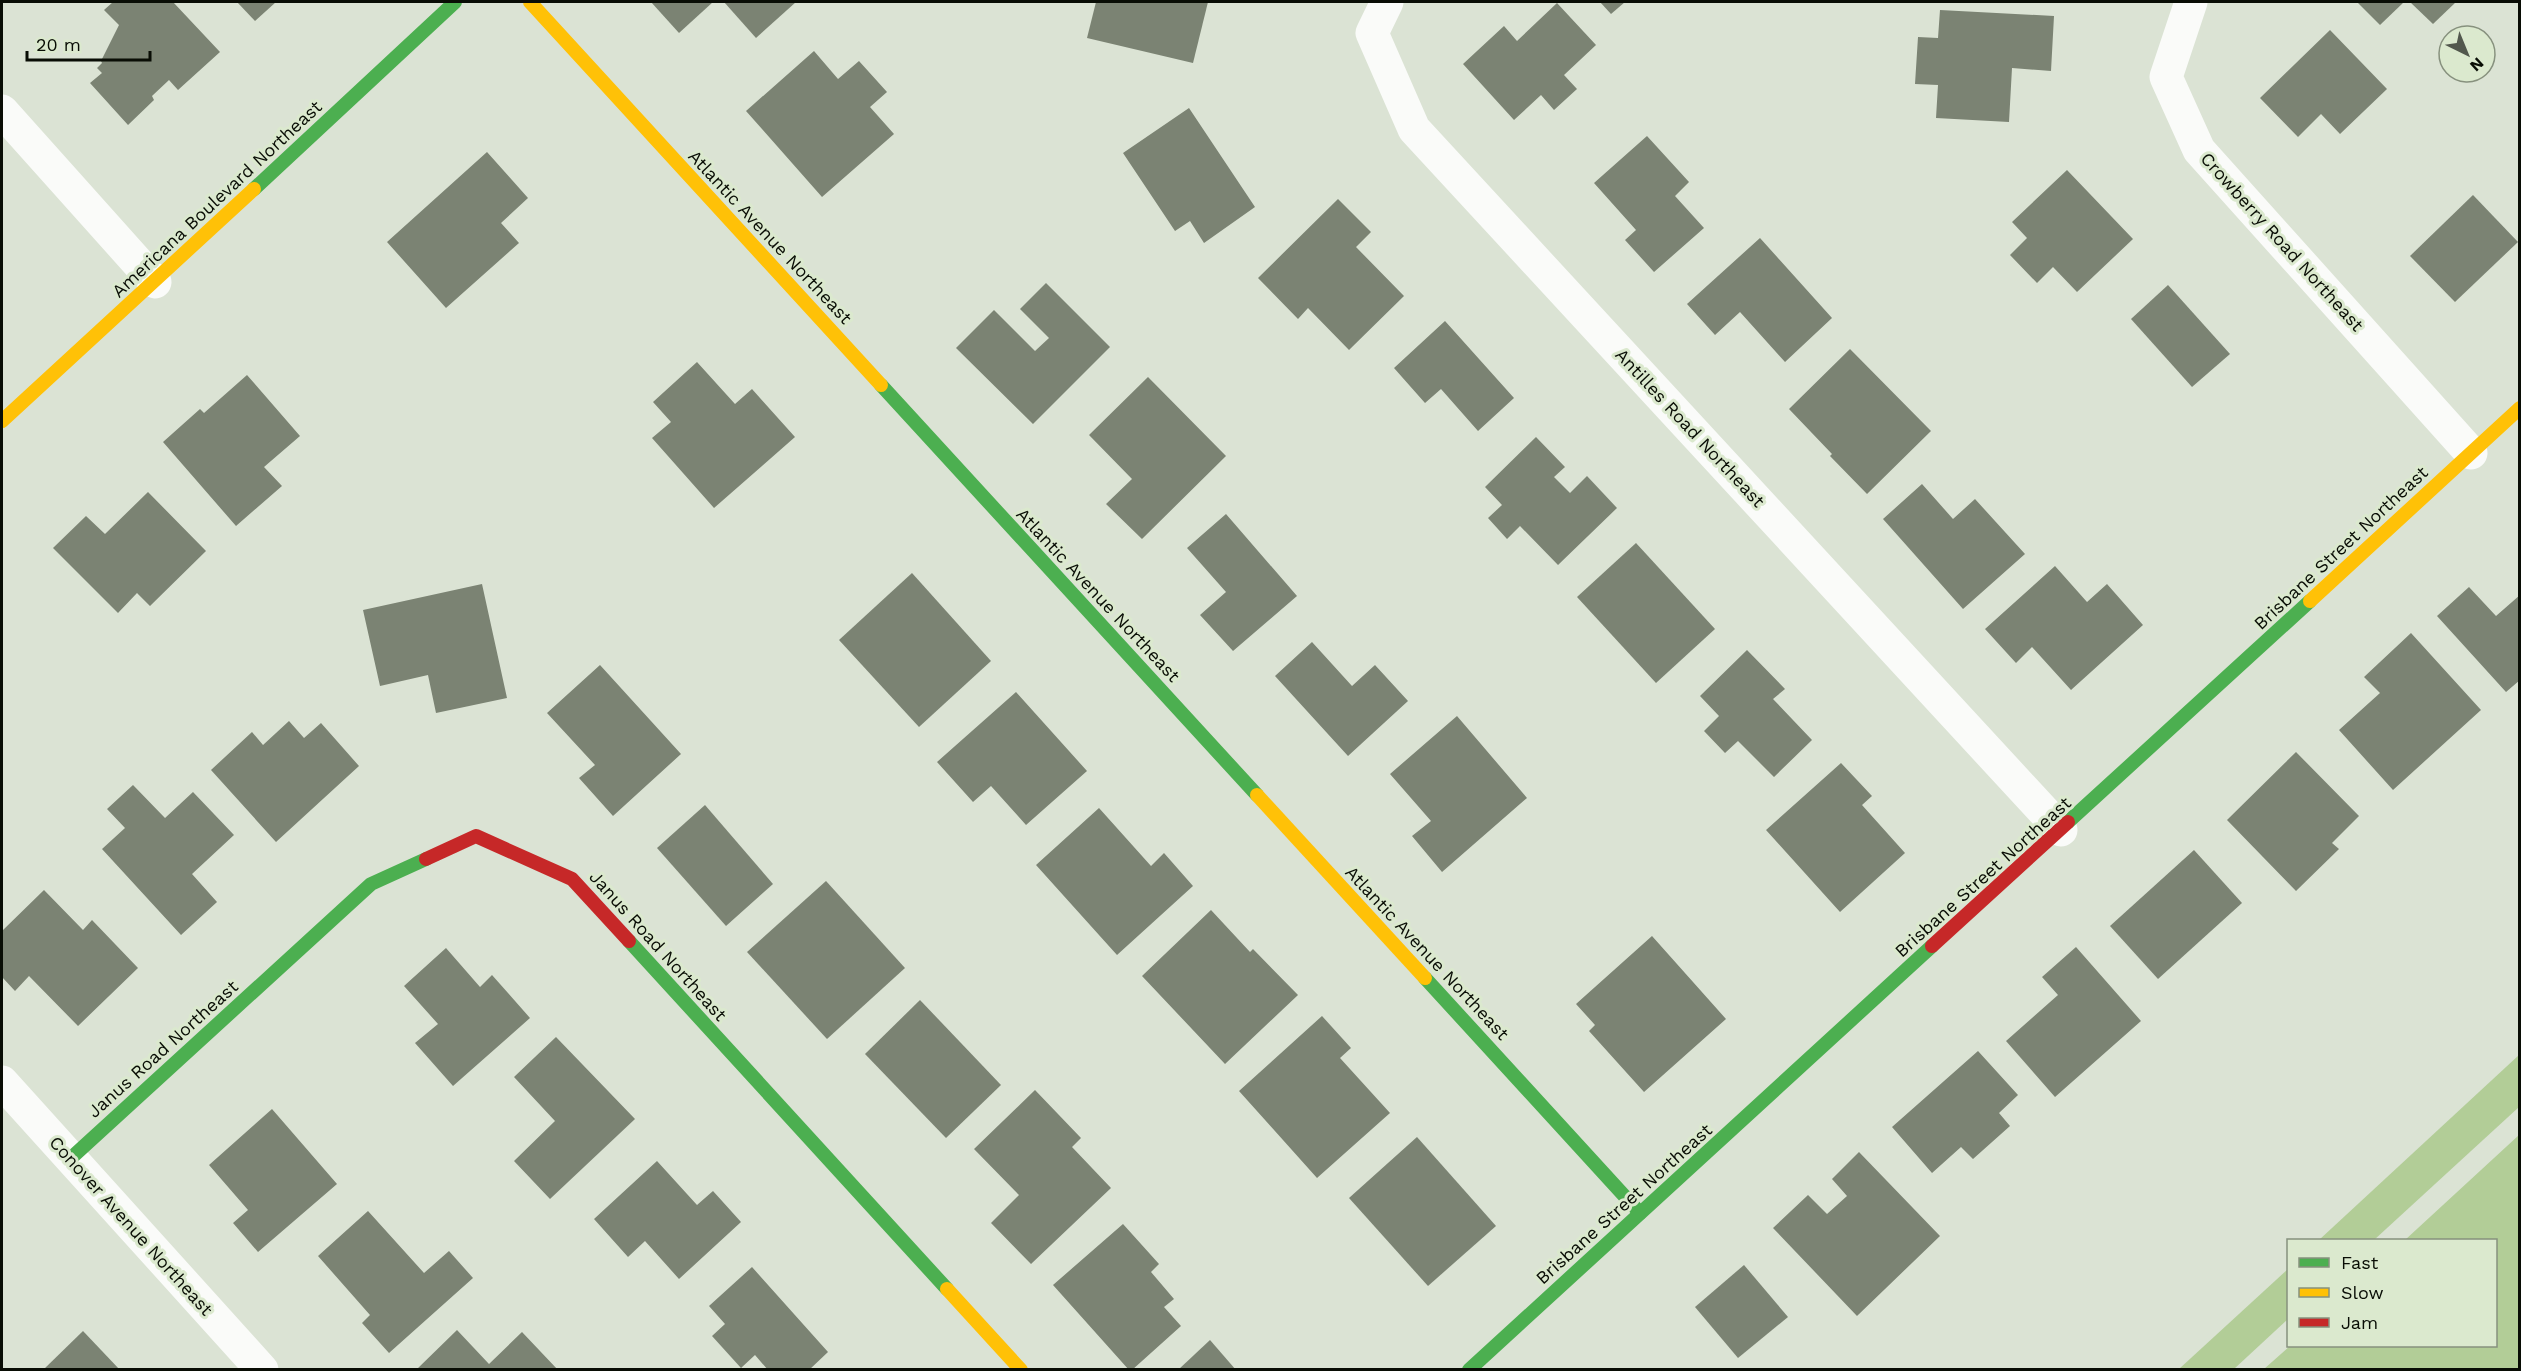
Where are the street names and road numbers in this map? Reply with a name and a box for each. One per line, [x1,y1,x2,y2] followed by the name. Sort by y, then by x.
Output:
[107,96,326,301] street label: Americana Boulevard Northeast
[684,145,857,328] street label: Atlantic Avenue Northeast
[2196,148,2369,336] street label: Crowberry Road Northeast
[1611,344,1770,512] street label: Antilles Road Northeast
[2249,461,2432,634] street label: Brisbane Street Northeast
[1012,503,1185,686] street label: Atlantic Avenue Northeast
[1890,792,2075,961] street label: Brisbane Street Northeast
[1341,861,1514,1044] street label: Atlantic Avenue Northeast
[585,866,732,1025] street label: Janus Road Northeast
[83,975,242,1122] street label: Janus Road Northeast
[1531,1119,1716,1288] street label: Brisbane Street Northeast
[45,1132,218,1320] street label: Conover Avenue Northeast

